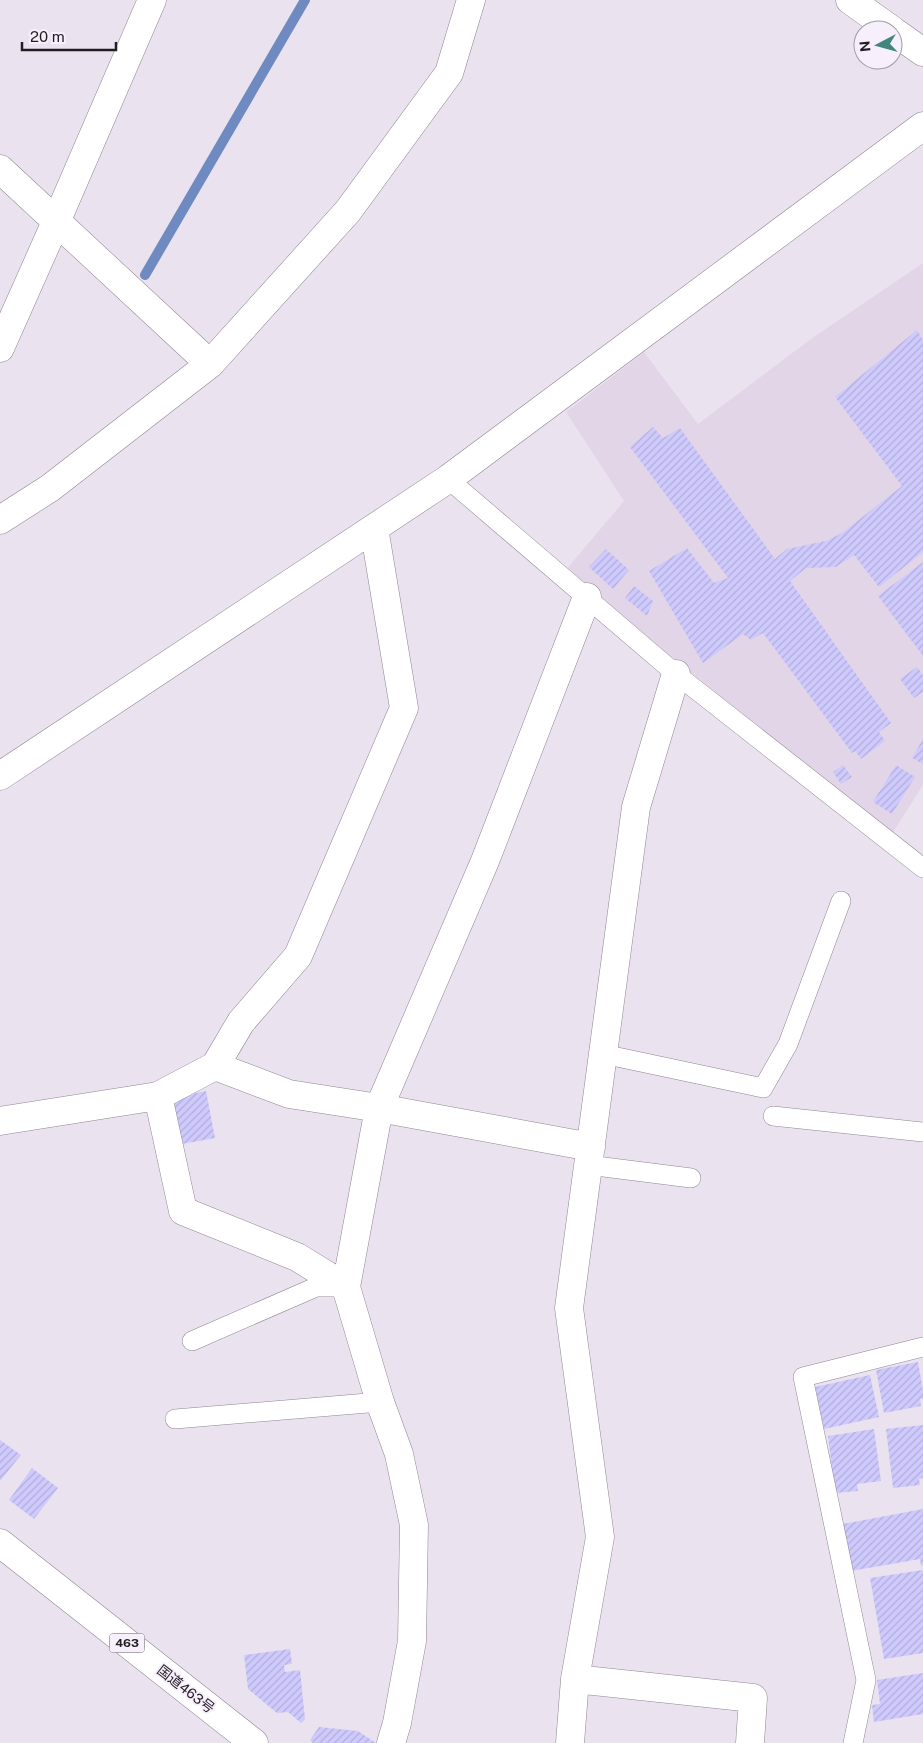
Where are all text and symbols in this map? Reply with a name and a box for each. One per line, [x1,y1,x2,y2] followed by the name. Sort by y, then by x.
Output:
[22,20,116,52] scale bar
[853,20,903,70] north arrow
[30,28,65,45] text: 20 m
[857,40,874,53] text: N
[110,1634,144,1652] road number: 463
[154,1662,218,1716] street label: 国道463号

